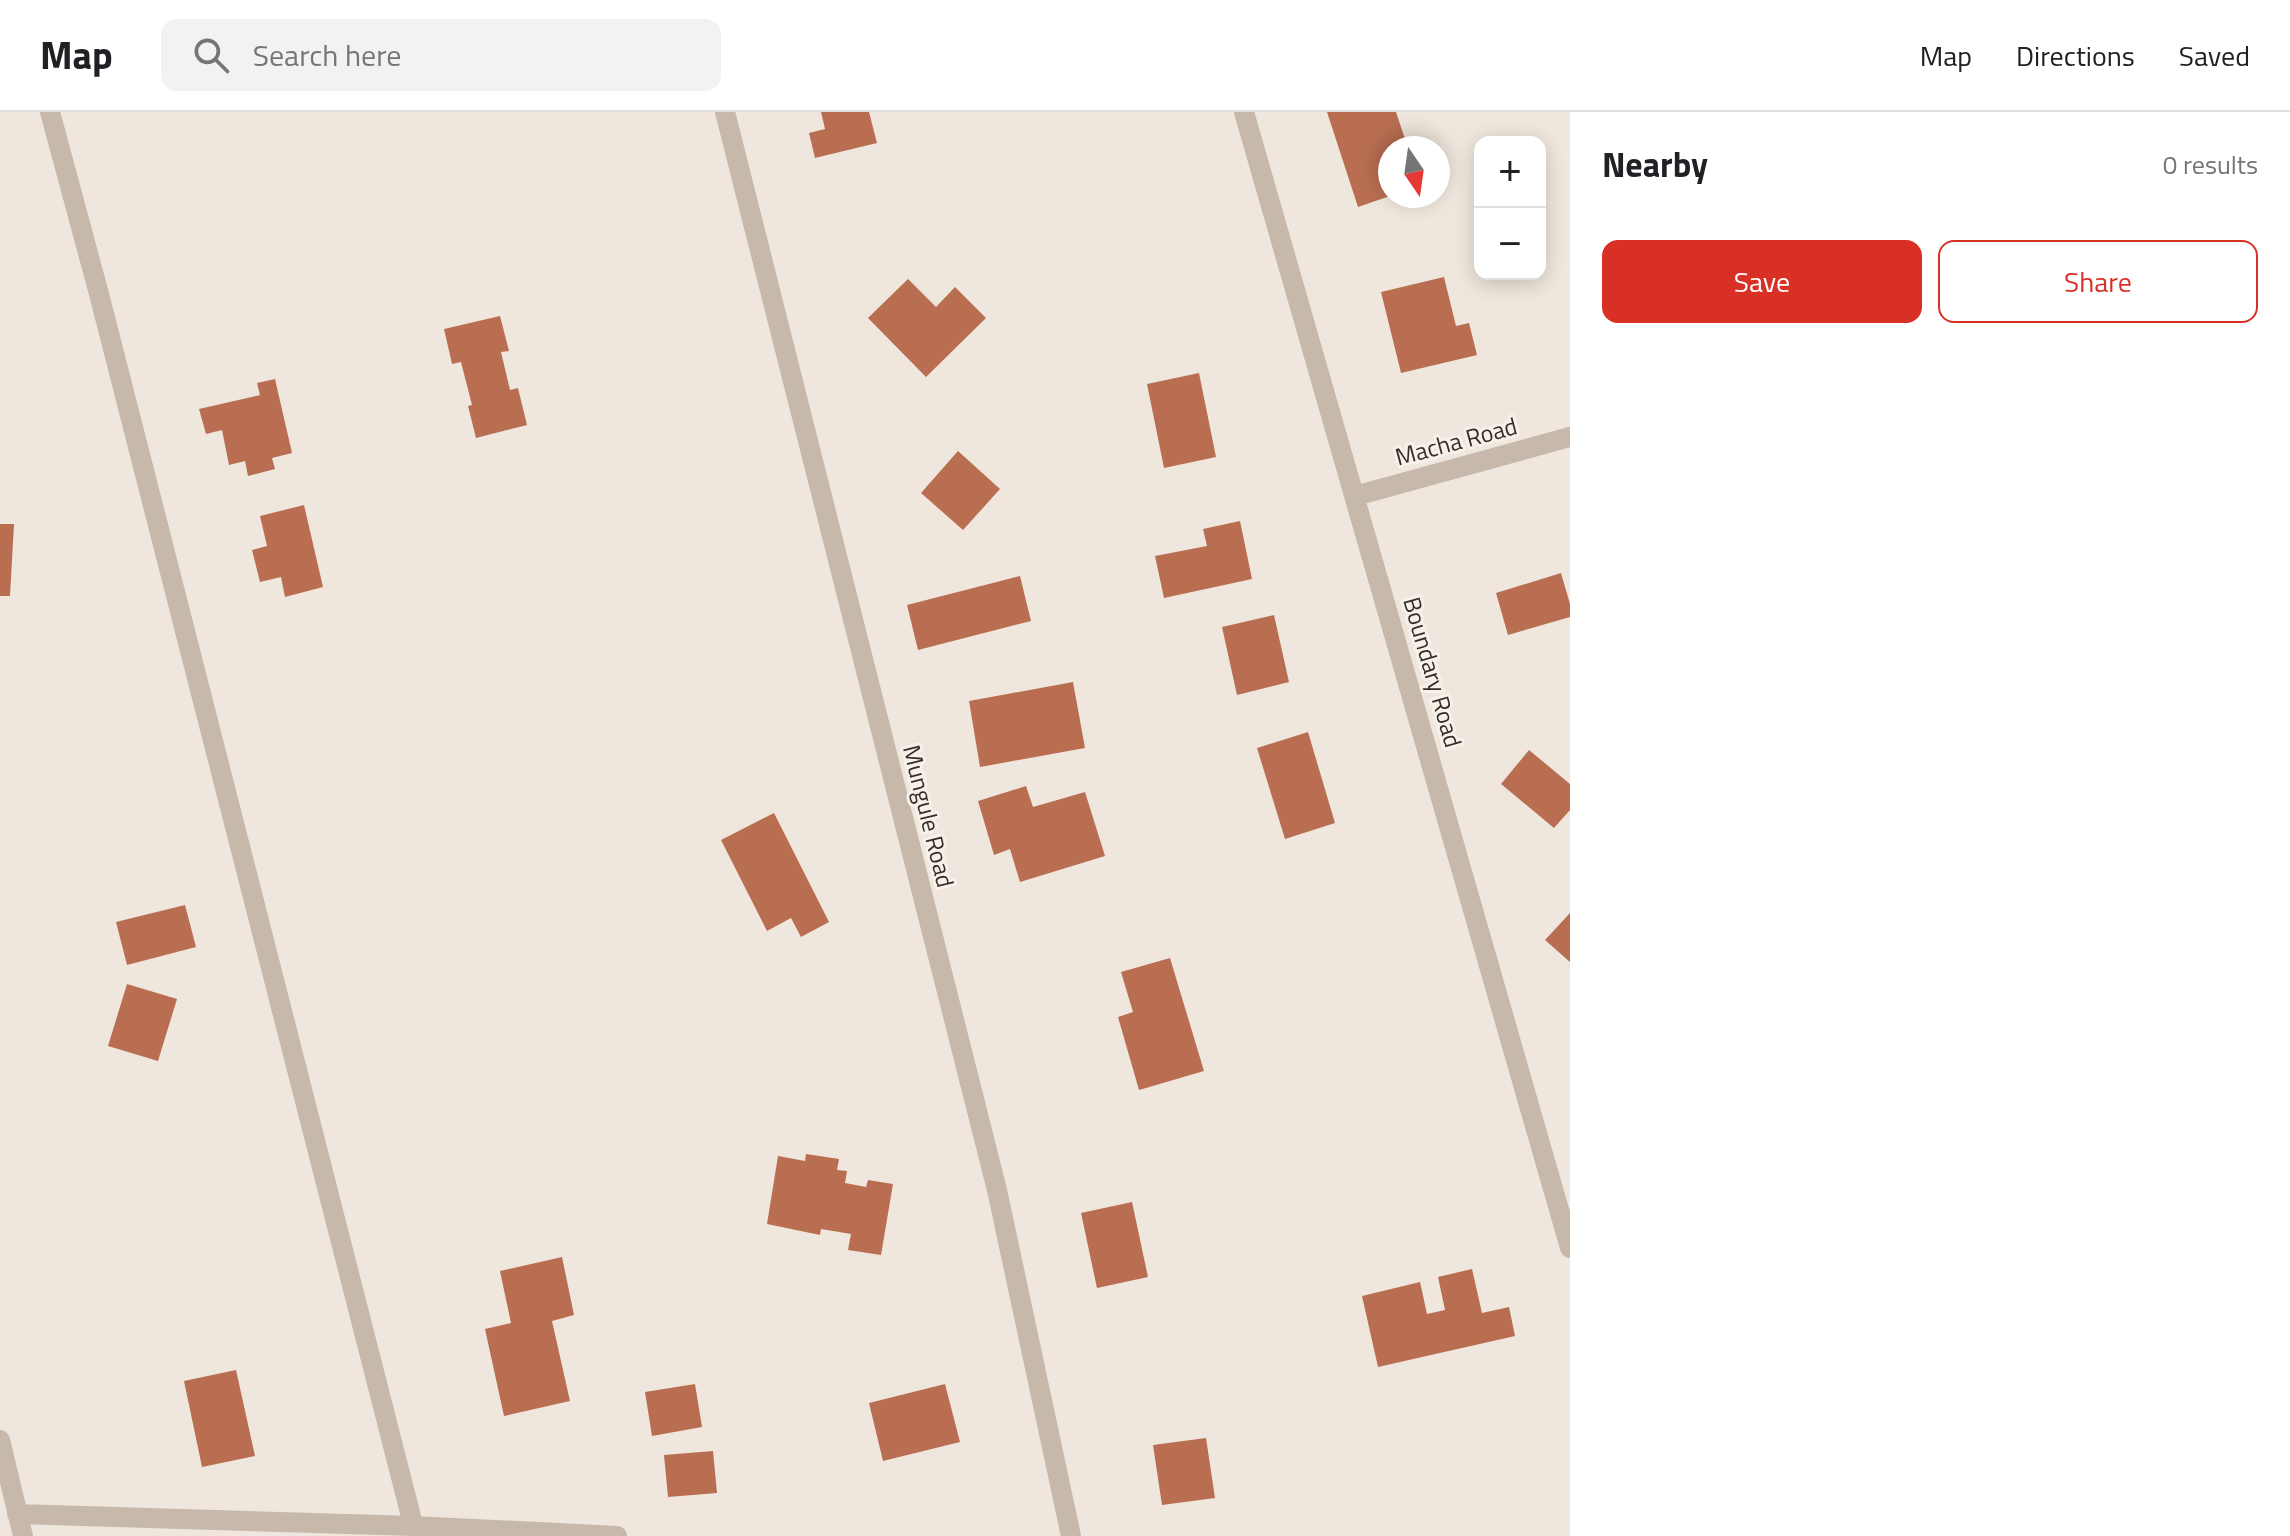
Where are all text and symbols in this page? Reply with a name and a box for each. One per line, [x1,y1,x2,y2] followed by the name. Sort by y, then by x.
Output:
[161,19,721,91] search box
[40,26,113,84] text: Map
[253,32,402,78] text: Search here
[189,33,233,77] icon: search
[1920,34,1972,77] text: Map
[2016,34,2135,77] text: Directions
[2179,34,2250,77] text: Saved
[1378,136,1450,208] north arrow
[1474,136,1546,280] map controls
[1474,136,1546,208] button: +
[1602,138,1708,190] text: Nearby
[2163,145,2258,184] text: 0 results
[1474,208,1546,280] button: −
[1602,240,1922,323] button: Save
[1938,240,2258,323] button: Share
[1391,407,1521,475] street label: Macha Road
[1394,593,1472,751] street label: Boundary Road
[894,741,964,891] street label: Mungule Road

